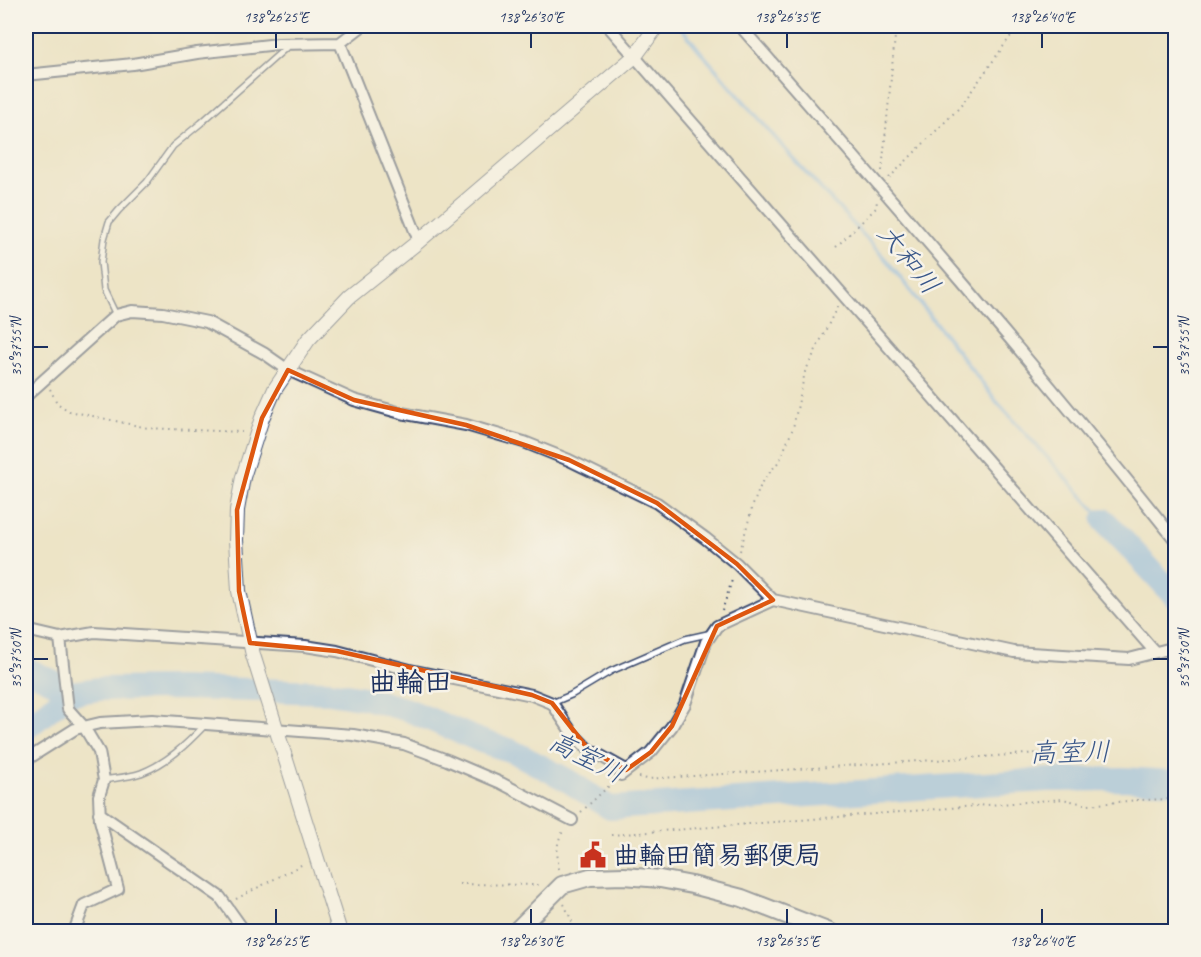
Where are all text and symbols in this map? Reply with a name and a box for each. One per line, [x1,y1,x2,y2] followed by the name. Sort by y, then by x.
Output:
[244,8,310,27] text: 138°26'25"E
[499,8,565,27] text: 138°26'30"E
[755,8,821,27] text: 138°26'35"E
[1010,8,1076,27] text: 138°26'40"E
[870,217,948,301] water label: 大和川
[7,314,26,377] text: 35°37'55"N
[1175,314,1194,377] text: 35°37'55"N
[7,626,26,689] text: 35°37'50"N
[1175,626,1194,689] text: 35°37'50"N
[368,664,452,699] district label: 曲輪田
[543,723,631,791] water label: 高室川
[1029,734,1111,770] water label: 高室川
[613,839,821,872] place label: 曲輪田簡易郵便局
[578,840,608,870] public building icon: 曲輪田簡易郵便局
[244,932,310,951] text: 138°26'25"E
[499,932,565,951] text: 138°26'30"E
[755,932,821,951] text: 138°26'35"E
[1010,932,1076,951] text: 138°26'40"E

